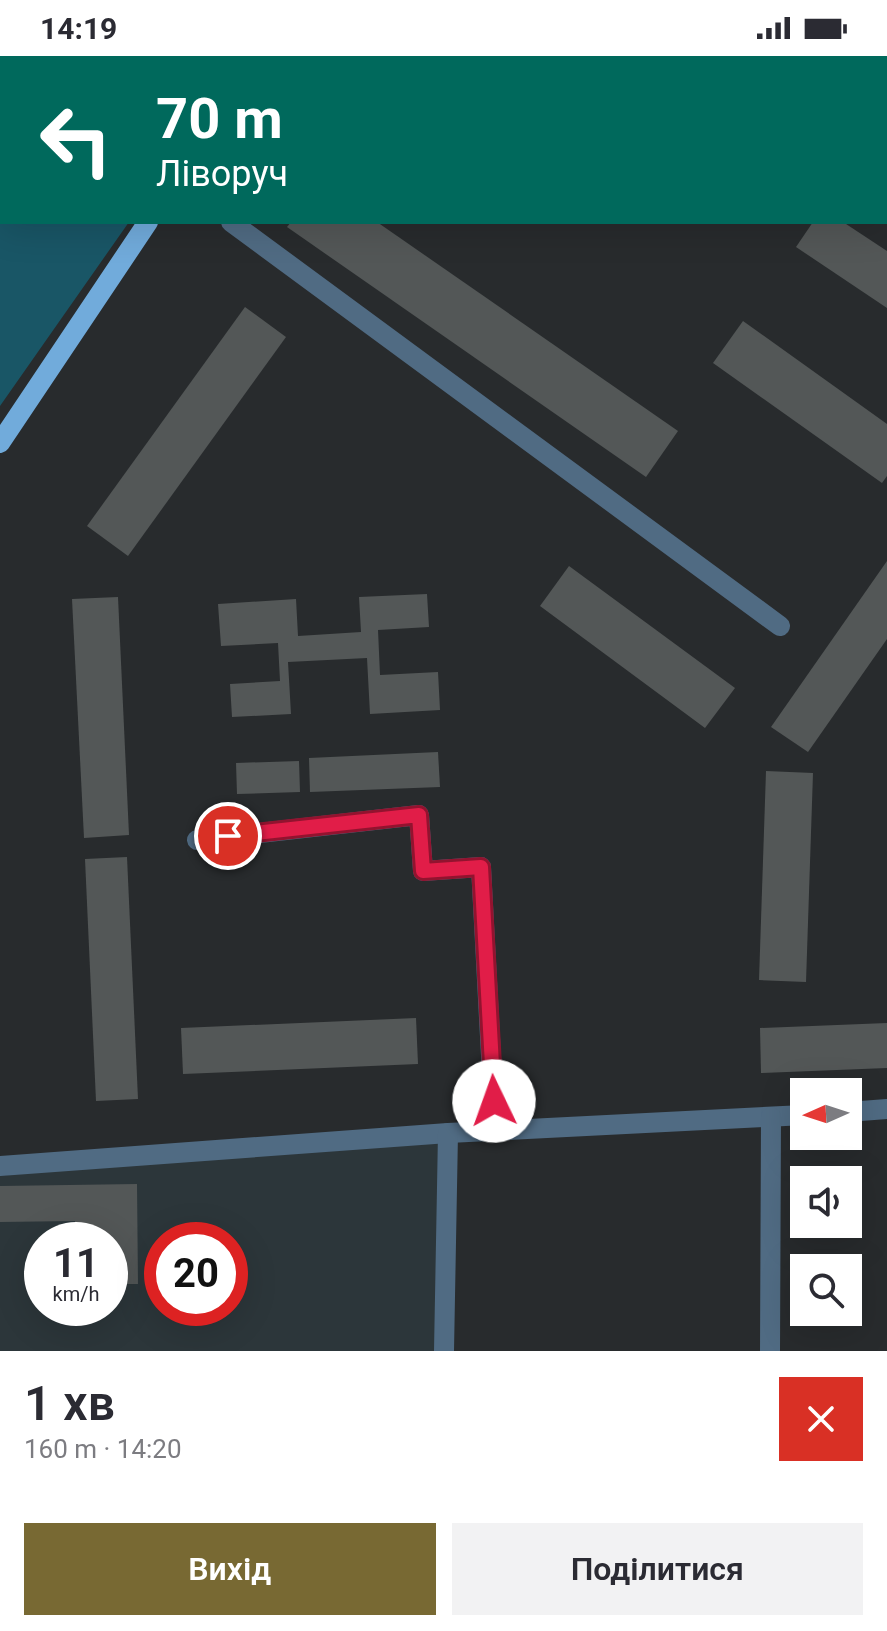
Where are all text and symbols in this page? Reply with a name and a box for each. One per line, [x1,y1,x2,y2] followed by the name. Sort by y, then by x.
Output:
[40,11,117,46] text: 14:19
[156,86,283,152] text: 70 m
[24,88,128,192] icon: left
[156,153,288,195] text: Ліворуч
[194,802,262,870] pin
[206,814,250,858] icon: arrive
[452,1059,536,1143] position arrow
[790,1078,862,1150] north arrow
[790,1078,862,1326] map controls
[790,1166,862,1238] button: sound
[144,1222,248,1326] speed limit sign: 20
[53,1240,99,1287] text: 11
[790,1254,862,1326] button: search
[53,1282,99,1306] text: km/h
[24,1375,115,1432] text: 1 хв
[779,1377,863,1461] button: close
[24,1434,182,1464] text: 160 m · 14:20
[24,1523,436,1615] button: Вихід
[452,1523,863,1615] button: Поділитися

